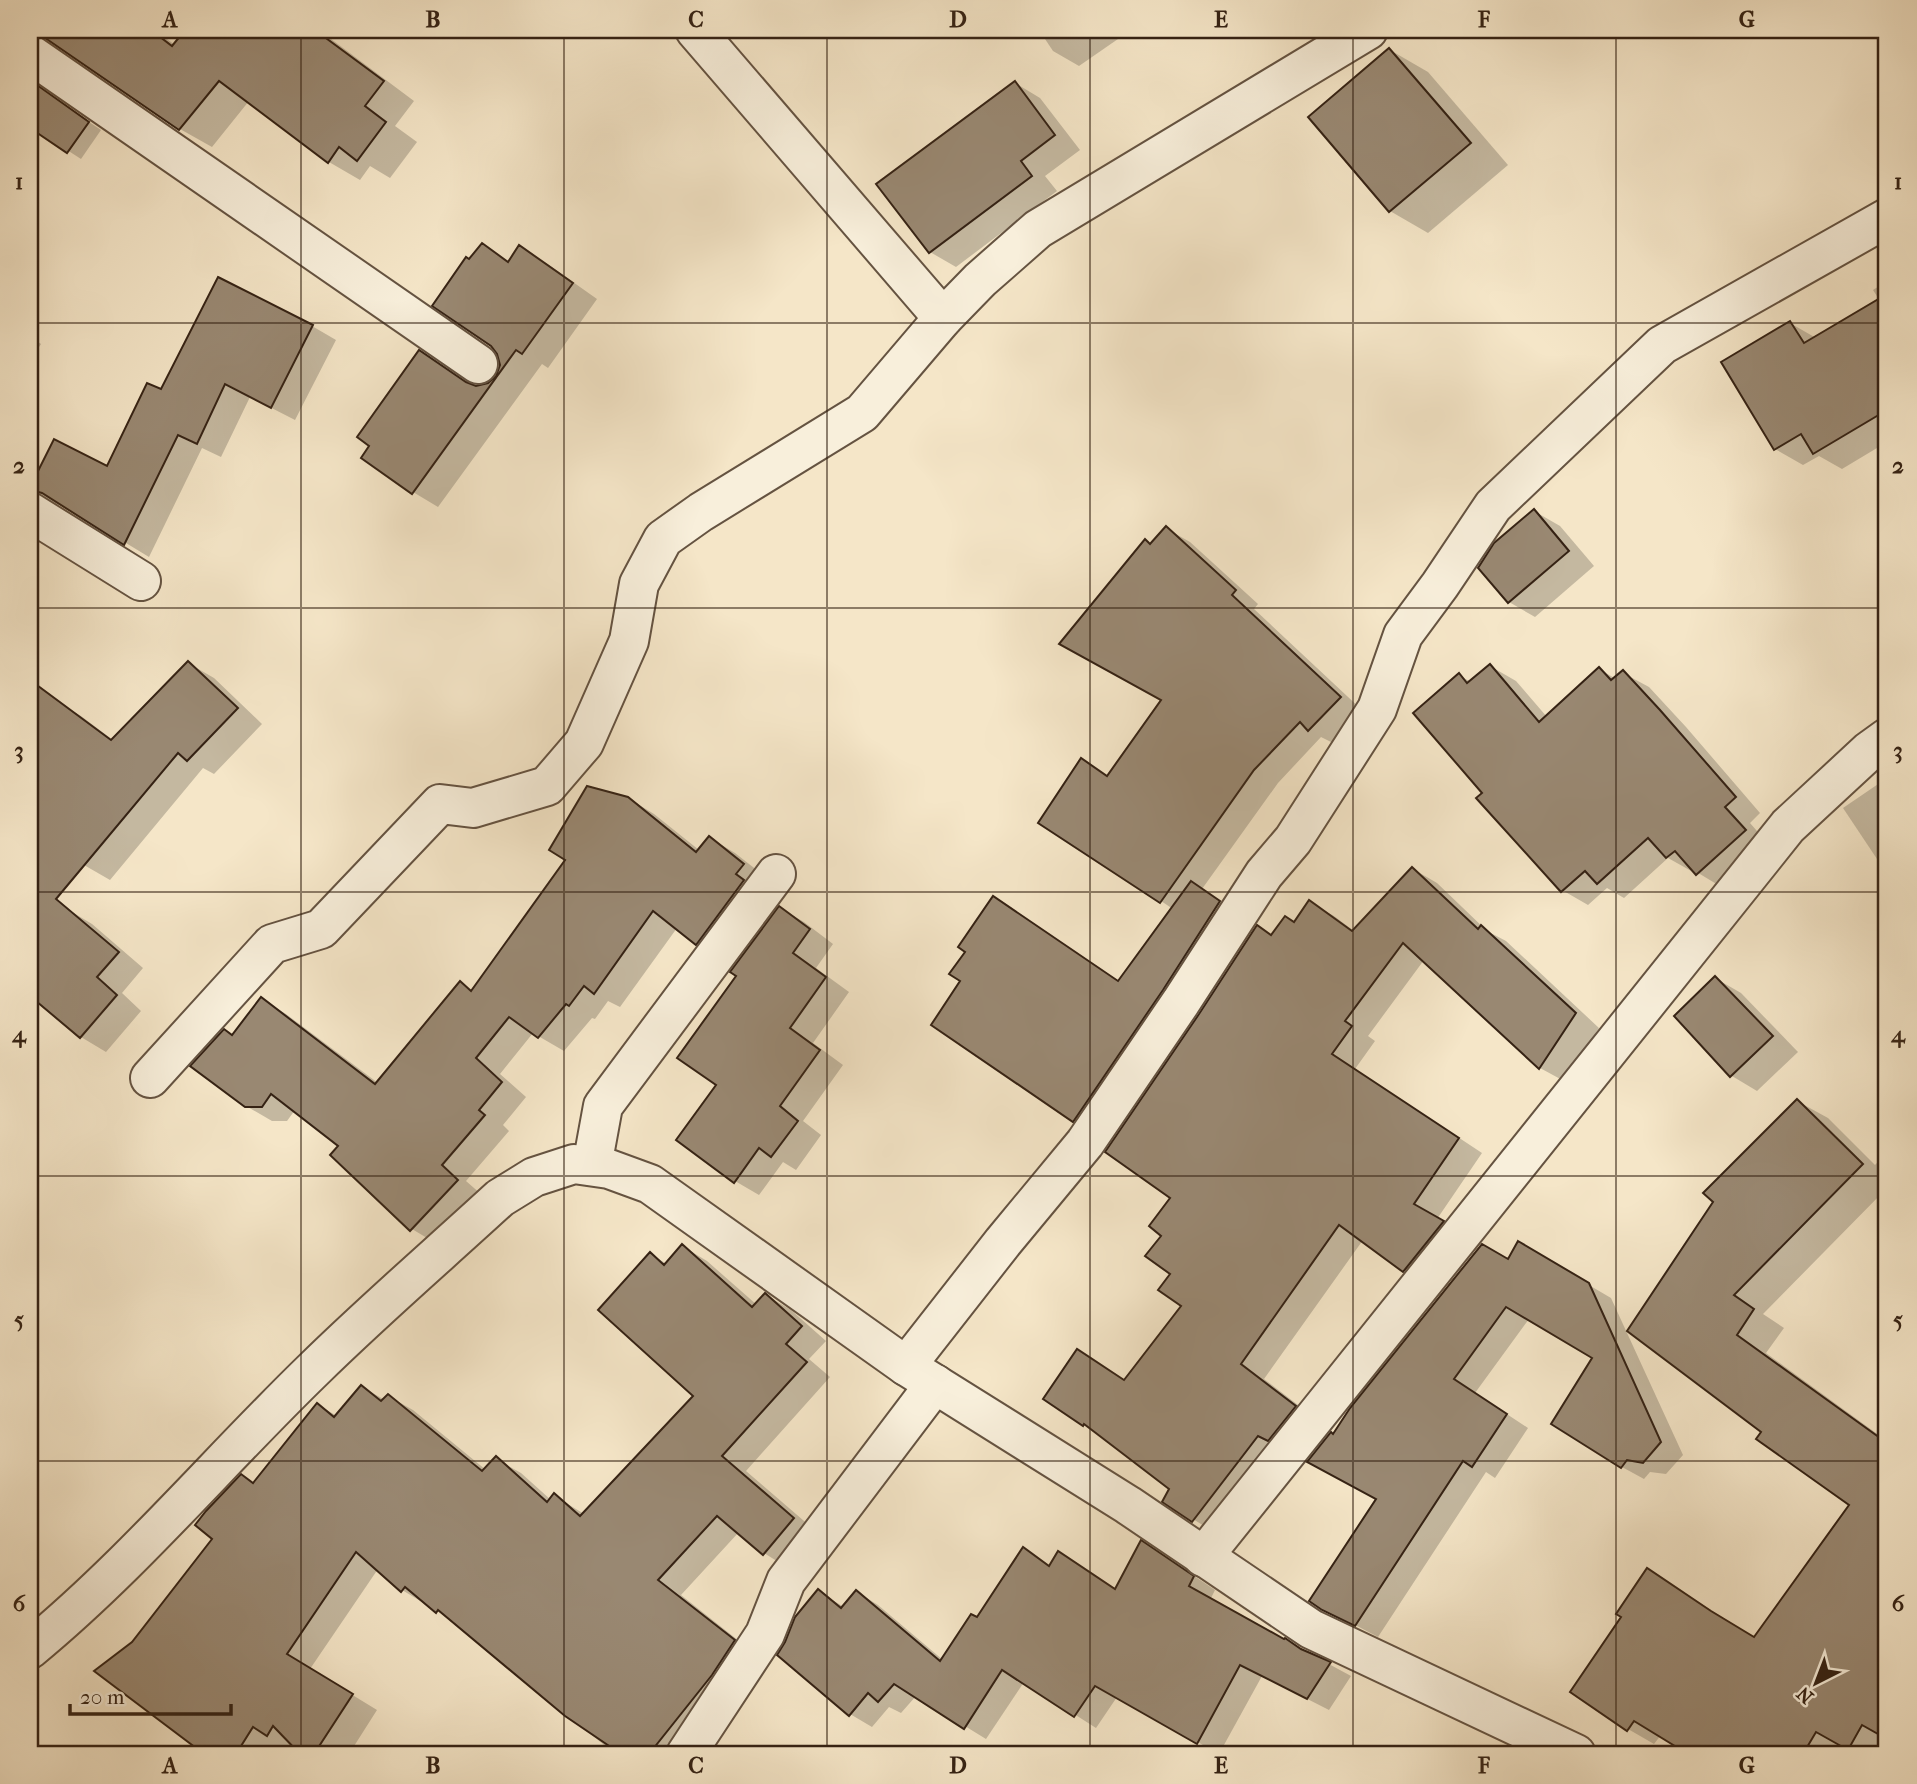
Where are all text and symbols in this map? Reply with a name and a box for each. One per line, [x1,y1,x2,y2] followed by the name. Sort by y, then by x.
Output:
[161,6,179,33] text: A
[426,6,441,33] text: B
[688,6,704,33] text: C
[949,6,967,33] text: D
[1214,6,1228,33] text: E
[1477,6,1491,33] text: F
[1739,6,1755,33] text: G
[15,168,23,195] text: 1
[1894,168,1902,195] text: 1
[13,452,25,479] text: 2
[1892,452,1904,479] text: 2
[14,737,24,764] text: 3
[1893,737,1903,764] text: 3
[11,1021,27,1048] text: 4
[1890,1021,1906,1048] text: 4
[14,1306,24,1333] text: 5
[1893,1306,1903,1333] text: 5
[13,1590,26,1617] text: 6
[1892,1590,1905,1617] text: 6
[1780,1648,1850,1718] north arrow
[70,1672,231,1716] scale bar
[1792,1682,1818,1708] text: N
[80,1685,125,1709] text: 20 m
[161,1752,179,1779] text: A
[426,1752,441,1779] text: B
[688,1752,704,1779] text: C
[949,1752,967,1779] text: D
[1214,1752,1228,1779] text: E
[1477,1752,1491,1779] text: F
[1739,1752,1755,1779] text: G

